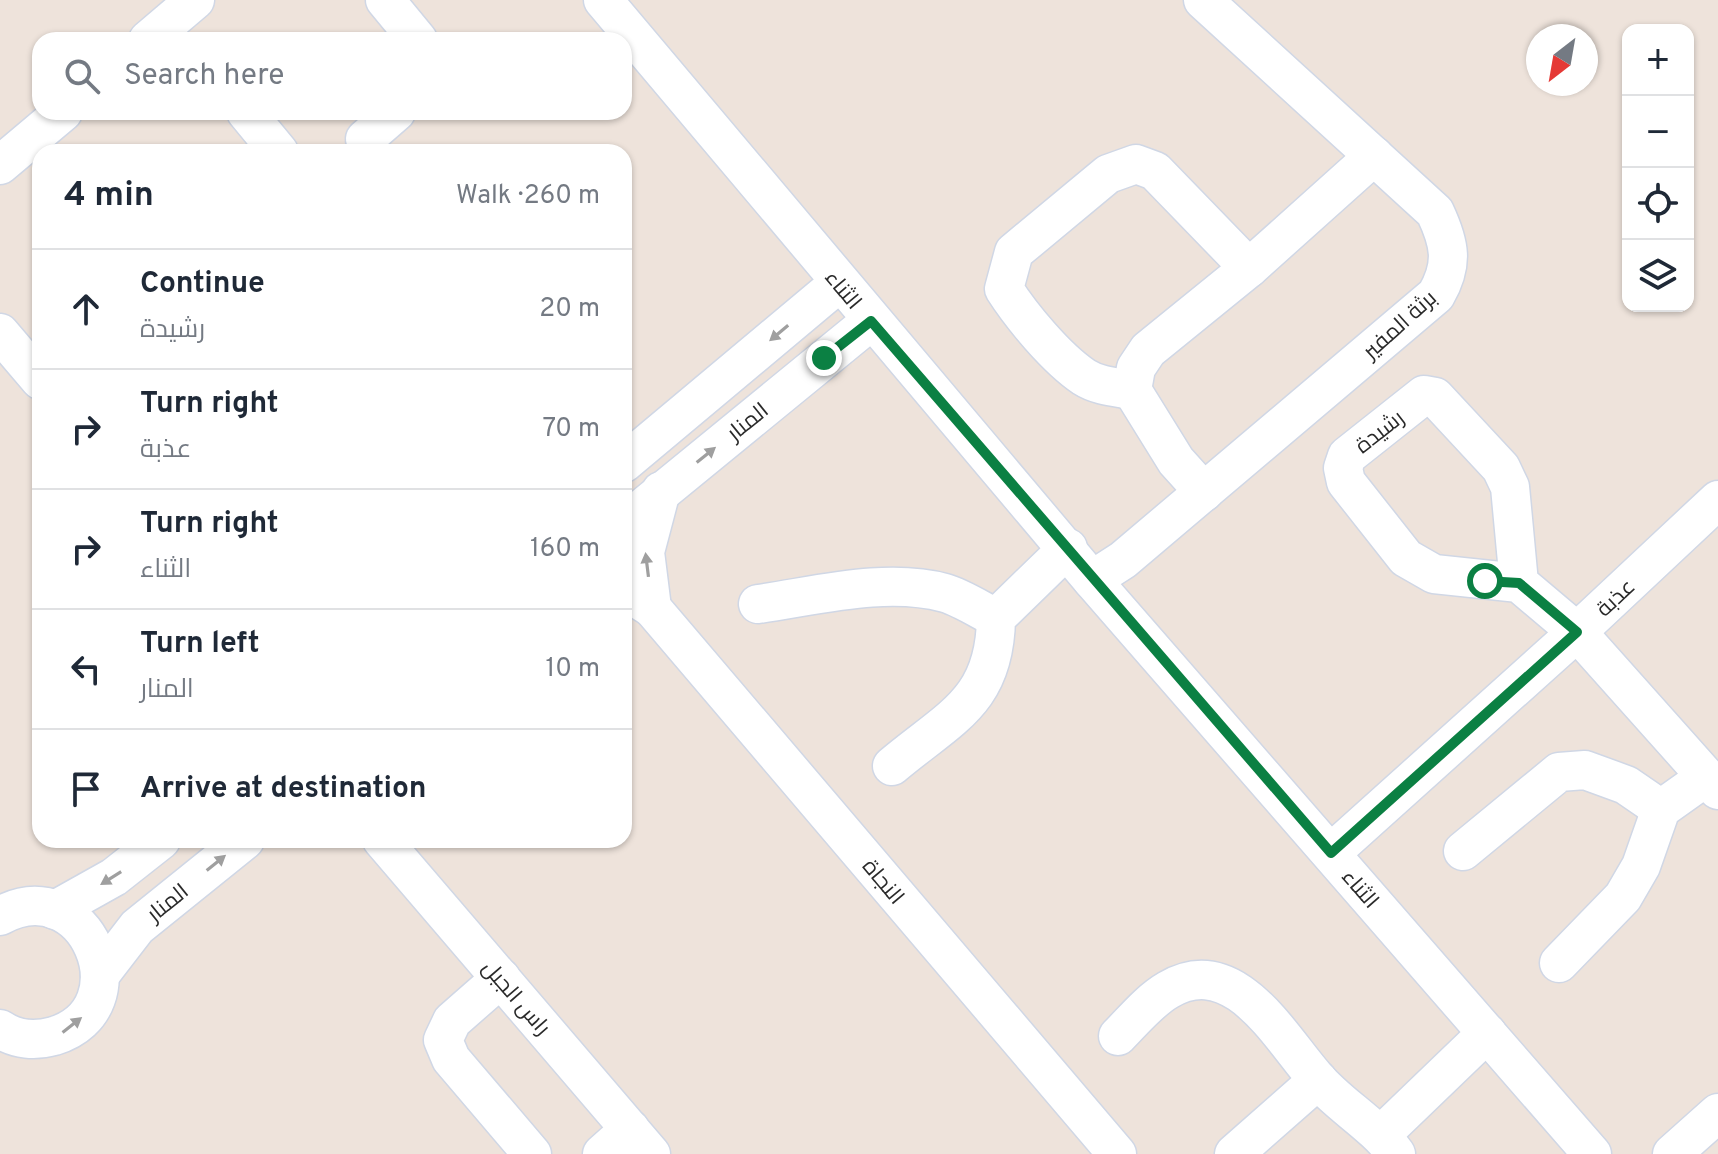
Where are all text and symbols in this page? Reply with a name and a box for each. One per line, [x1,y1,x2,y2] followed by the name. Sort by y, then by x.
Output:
[1526,24,1598,96] north arrow
[1622,24,1694,312] map controls
[1622,24,1694,96] button: +
[32,32,632,120] search box
[60,54,104,98] icon: search
[124,58,284,95] text: Search here
[1622,96,1694,168] button: −
[1622,168,1694,240] button: locate
[64,175,154,218] text: 4 min
[456,180,600,213] text: Walk · 260 m
[1622,240,1694,312] button: layers
[818,265,866,316] street label: الثناء
[140,266,265,303] text: Continue
[1357,286,1443,367] street label: برثة المفير
[64,287,108,331] icon: ahead
[539,293,600,326] text: 20 m
[140,314,205,347] text: رشيدة
[769,324,789,341] one-way arrow
[806,340,842,376] route end
[140,386,278,423] text: Turn right
[721,398,775,449] street label: المنار
[1351,405,1411,461] street label: رشيدة
[64,407,108,451] icon: right
[542,413,600,446] text: 70 m
[140,434,191,467] text: عذبة
[696,447,716,464] one-way arrow
[140,506,278,543] text: Turn right
[64,527,108,571] icon: right
[530,533,600,566] text: 160 m
[640,552,653,577] one-way arrow
[140,554,191,587] text: الثناء
[1467,563,1503,599] route start
[1592,574,1642,623] street label: عذبة
[140,626,260,663] text: Turn left
[64,647,108,691] icon: left
[545,653,600,686] text: 10 m
[140,674,194,707] text: المنار
[64,767,108,811] icon: arrive
[140,771,426,808] text: Arrive at destination
[855,854,909,911] street label: النجاة
[206,856,226,872] one-way arrow
[1335,864,1384,915] street label: الثناء
[100,871,121,886] one-way arrow
[141,879,195,930] street label: المنار
[475,956,555,1042] street label: راس الجبل
[62,1017,82,1033] one-way arrow

